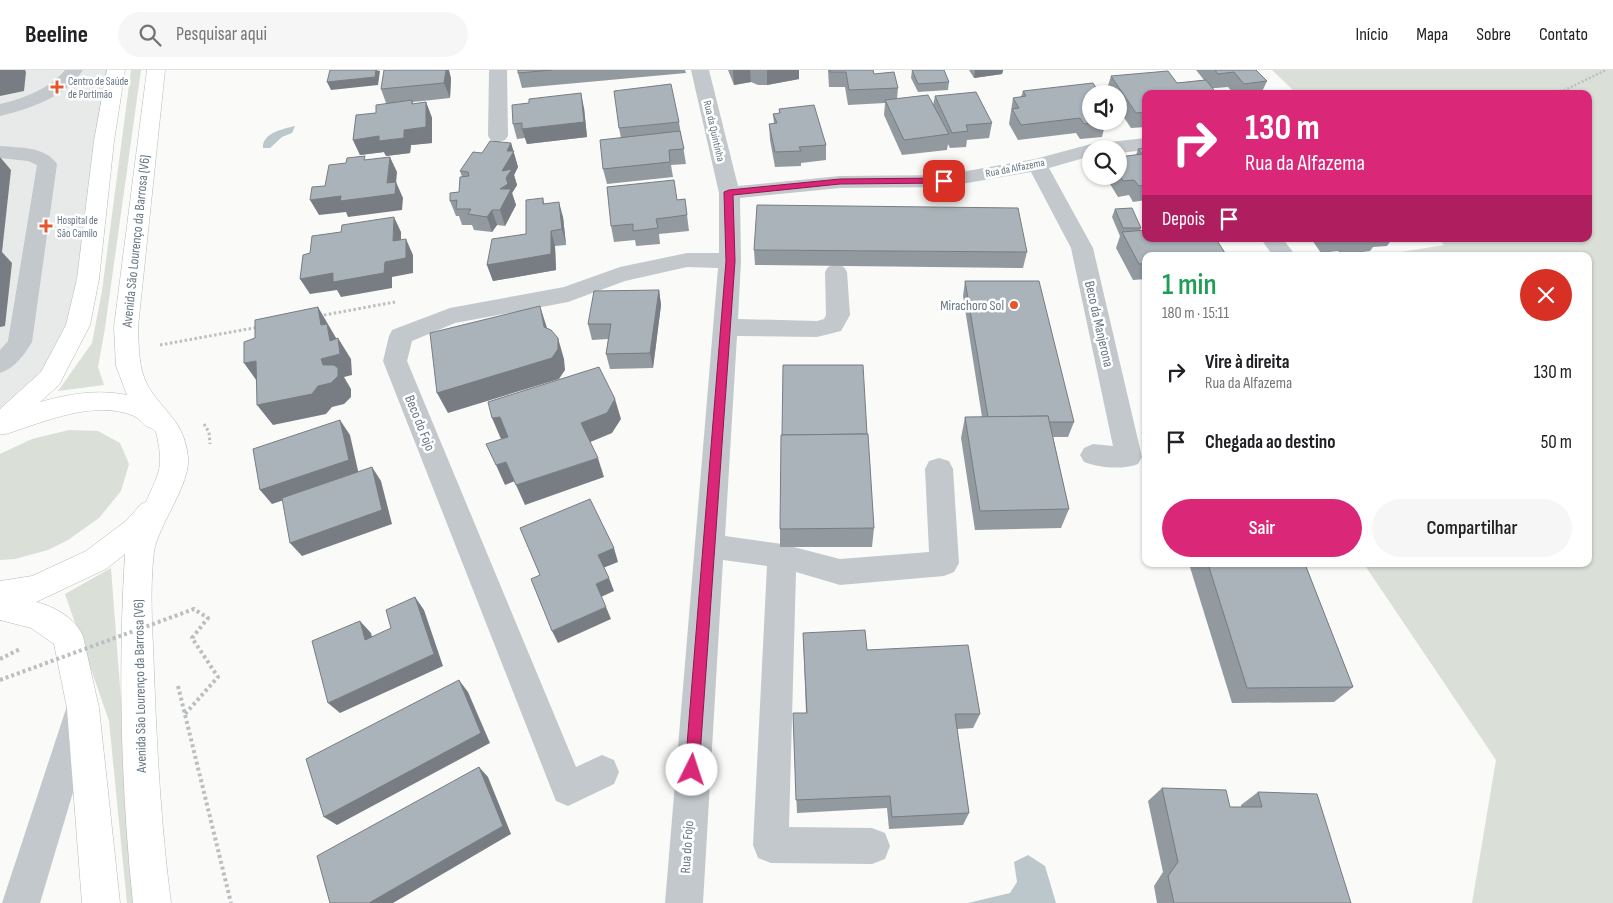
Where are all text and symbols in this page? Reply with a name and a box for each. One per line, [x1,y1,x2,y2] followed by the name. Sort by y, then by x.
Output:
[118,12,468,57] search box
[25,20,88,49] text: Beeline
[136,21,164,49] icon: search
[176,23,267,46] text: Pesquisar aqui
[1356,24,1388,45] text: Início
[1416,24,1448,45] text: Mapa
[1476,24,1511,45] text: Sobre
[1539,24,1588,45] text: Contato
[68,75,128,101] place label: Centro de Saúde de Portimão
[50,80,64,94] marker: Centro de Saúde de Portimão
[1082,85,1127,185] map controls
[1082,85,1127,130] button: sound
[701,99,727,163] street label: Rua da Quintinha
[1245,107,1320,150] text: 130 m
[1162,110,1227,175] icon: right
[1082,140,1127,185] button: search
[1245,150,1365,177] text: Rua da Alfazema
[118,154,154,329] street label: Avenida São Lourenço da Barrosa (V6)
[984,156,1046,180] street label: Rua da Alfazema
[923,160,965,202] pin
[930,167,958,195] icon: arrive
[1215,205,1243,233] icon: arrive
[1162,208,1205,231] text: Depois
[57,214,98,240] place label: Hospital de São Camilo
[39,219,53,233] marker: Hospital de São Camilo
[1162,267,1217,303] text: 1 min
[1520,269,1572,321] button: close
[1081,279,1117,369] street label: Beco da Manjerona
[940,297,1004,314] place label: Mirachoro Sol
[1008,299,1020,311] marker: Mirachoro Sol
[1162,304,1229,323] text: 180 m · 15:11
[1205,351,1289,374] text: Vire à direita
[1162,358,1190,386] icon: right
[1534,361,1572,384] text: 130 m
[1205,374,1292,393] text: Rua da Alfazema
[401,393,439,453] street label: Beco do Fojo
[1162,428,1190,456] icon: arrive
[1205,431,1335,454] text: Chegada ao destino
[1541,431,1572,454] text: 50 m
[1162,499,1362,557] button: Sair
[1372,499,1572,557] button: Compartilhar
[130,599,150,774] street label: Avenida São Lourenço da Barrosa (V6)
[665,743,717,795] position arrow
[677,820,697,874] street label: Rua do Fojo

